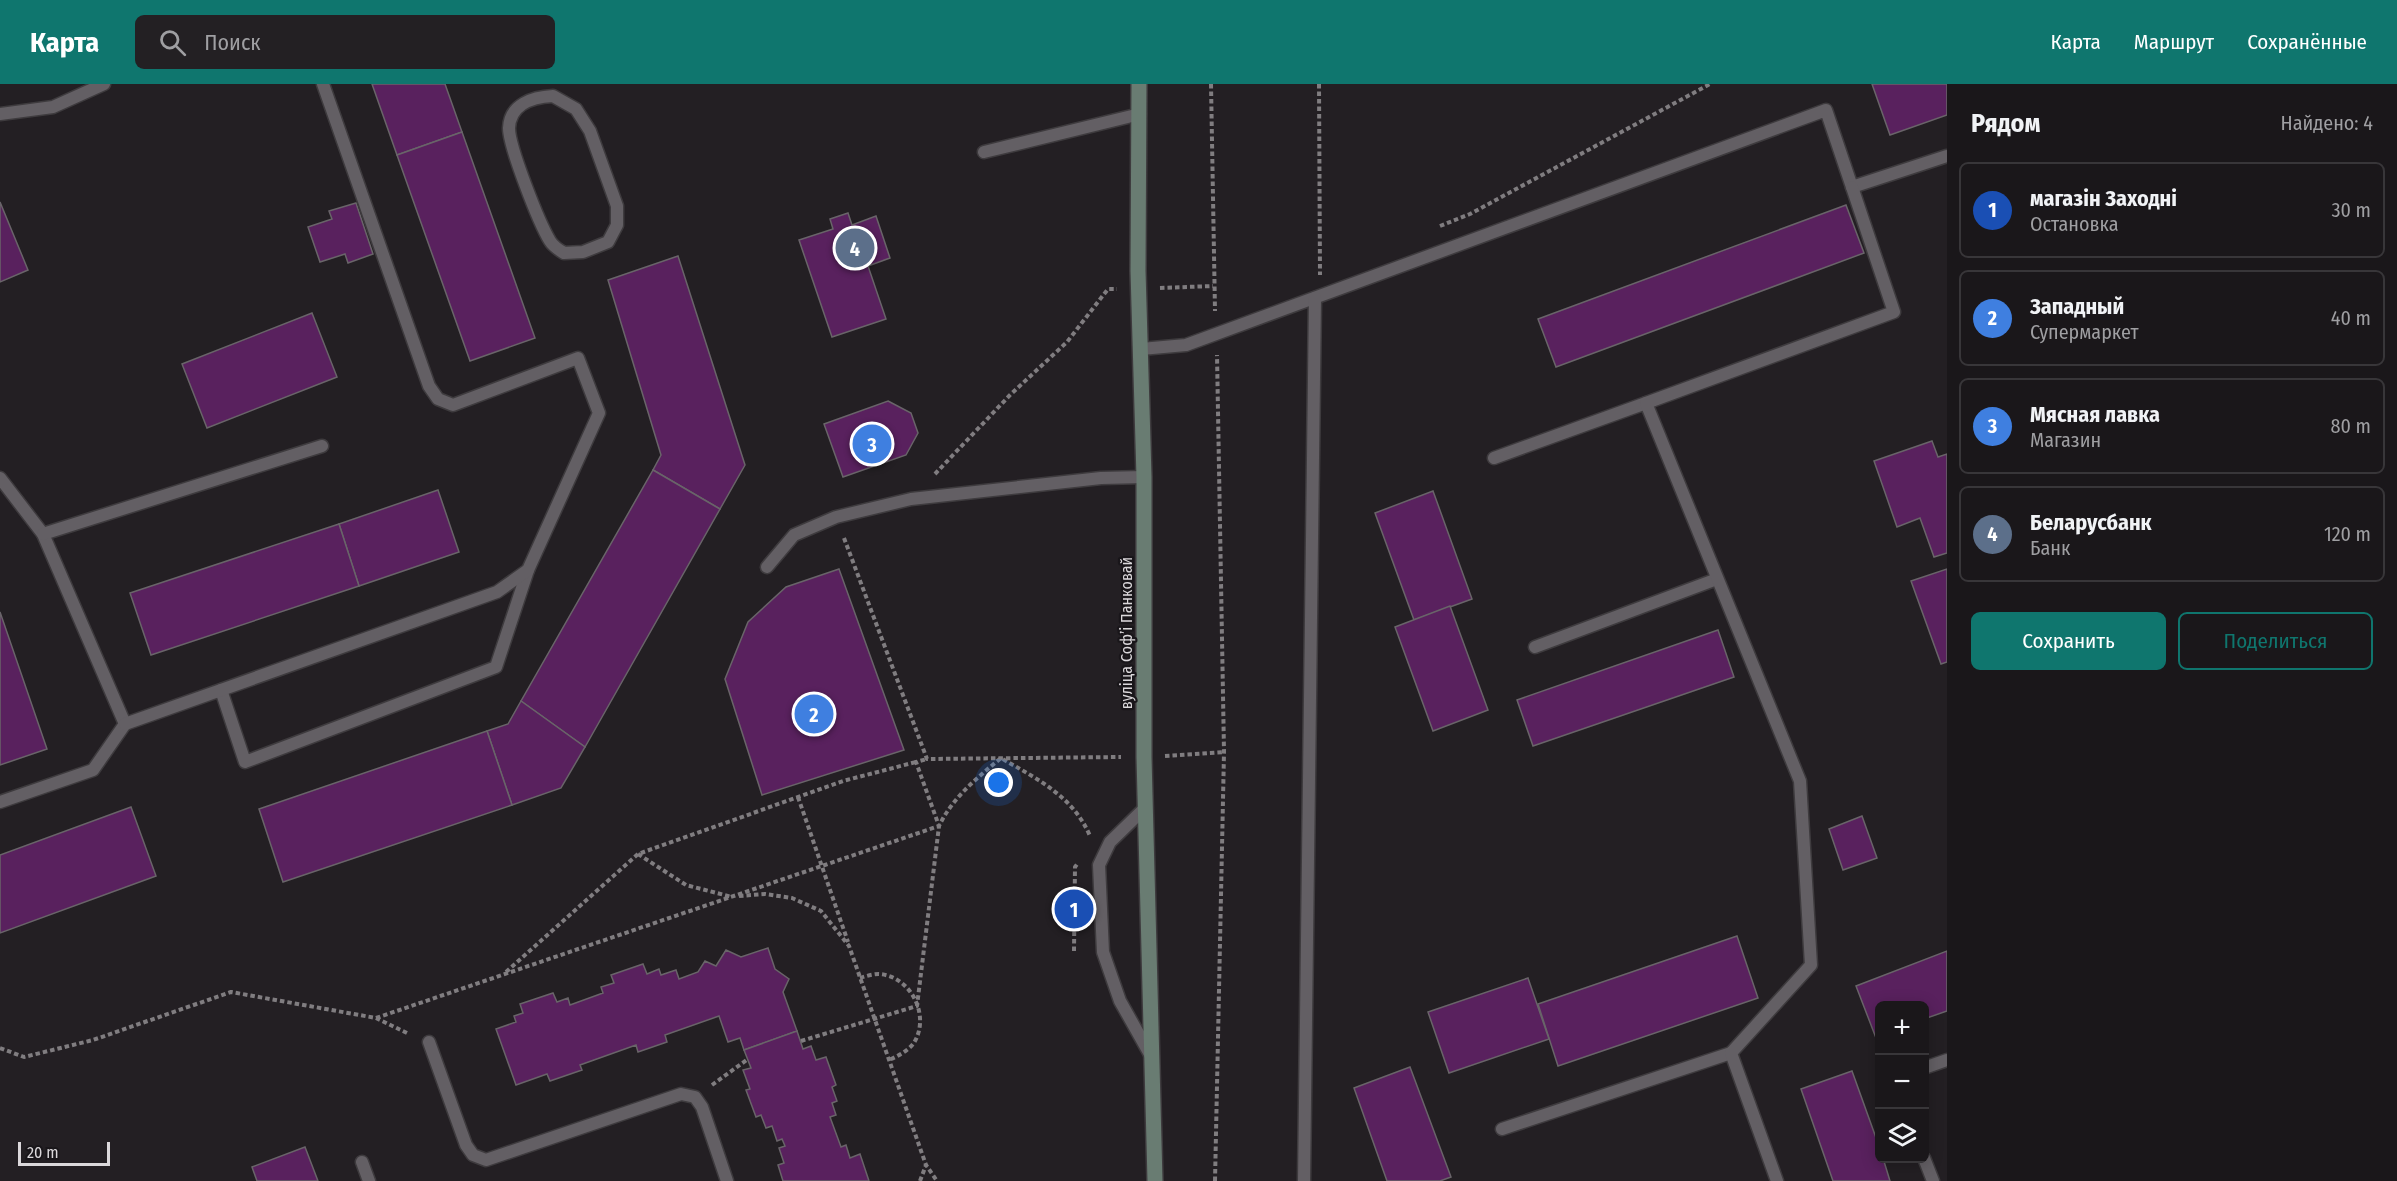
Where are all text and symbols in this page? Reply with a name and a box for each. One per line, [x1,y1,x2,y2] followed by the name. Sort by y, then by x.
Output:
[135,15,555,69] search box
[30,26,99,59] text: Карта
[156,26,189,59] icon: search
[204,29,261,56] text: Поиск
[2051,29,2101,55] text: Карта
[2134,29,2214,55] text: Маршрут
[2247,29,2367,55] text: Сохранённые
[1971,108,2040,139] text: Рядом
[2281,111,2373,135] text: Найдено: 4
[2030,185,2177,212] text: магазін Заходні
[1988,198,1997,222] text: 1
[2331,198,2371,222] text: 30 m
[2030,212,2118,236] text: Остановка
[836,226,874,270] pin: 4
[2030,293,2124,320] text: Западный
[1988,306,1997,330] text: 2
[2331,306,2371,330] text: 40 m
[2030,320,2139,344] text: Супермаркет
[2030,401,2160,428] text: Мясная лавка
[1988,414,1997,438] text: 3
[2331,414,2371,438] text: 80 m
[852,422,892,466] pin: 3
[2030,428,2101,452] text: Магазин
[2030,509,2152,536] text: Беларусбанк
[1987,522,1998,546] text: 4
[2324,522,2371,546] text: 120 m
[2030,536,2070,560] text: Банк
[1117,557,1136,709] street label: вуліца Софʼі Панковай
[1971,612,2166,670] button: Сохранить
[2178,612,2373,670] button: Поделиться
[794,692,834,736] pin: 2
[984,768,1013,797] your location
[1054,886,1094,932] pin: 1
[1875,1001,1929,1163] map controls
[1875,1001,1929,1055] button: +
[1875,1055,1929,1109] button: −
[1875,1109,1929,1163] button: layers
[18,1139,110,1166] scale bar
[27,1143,58,1162] text: 20 m

